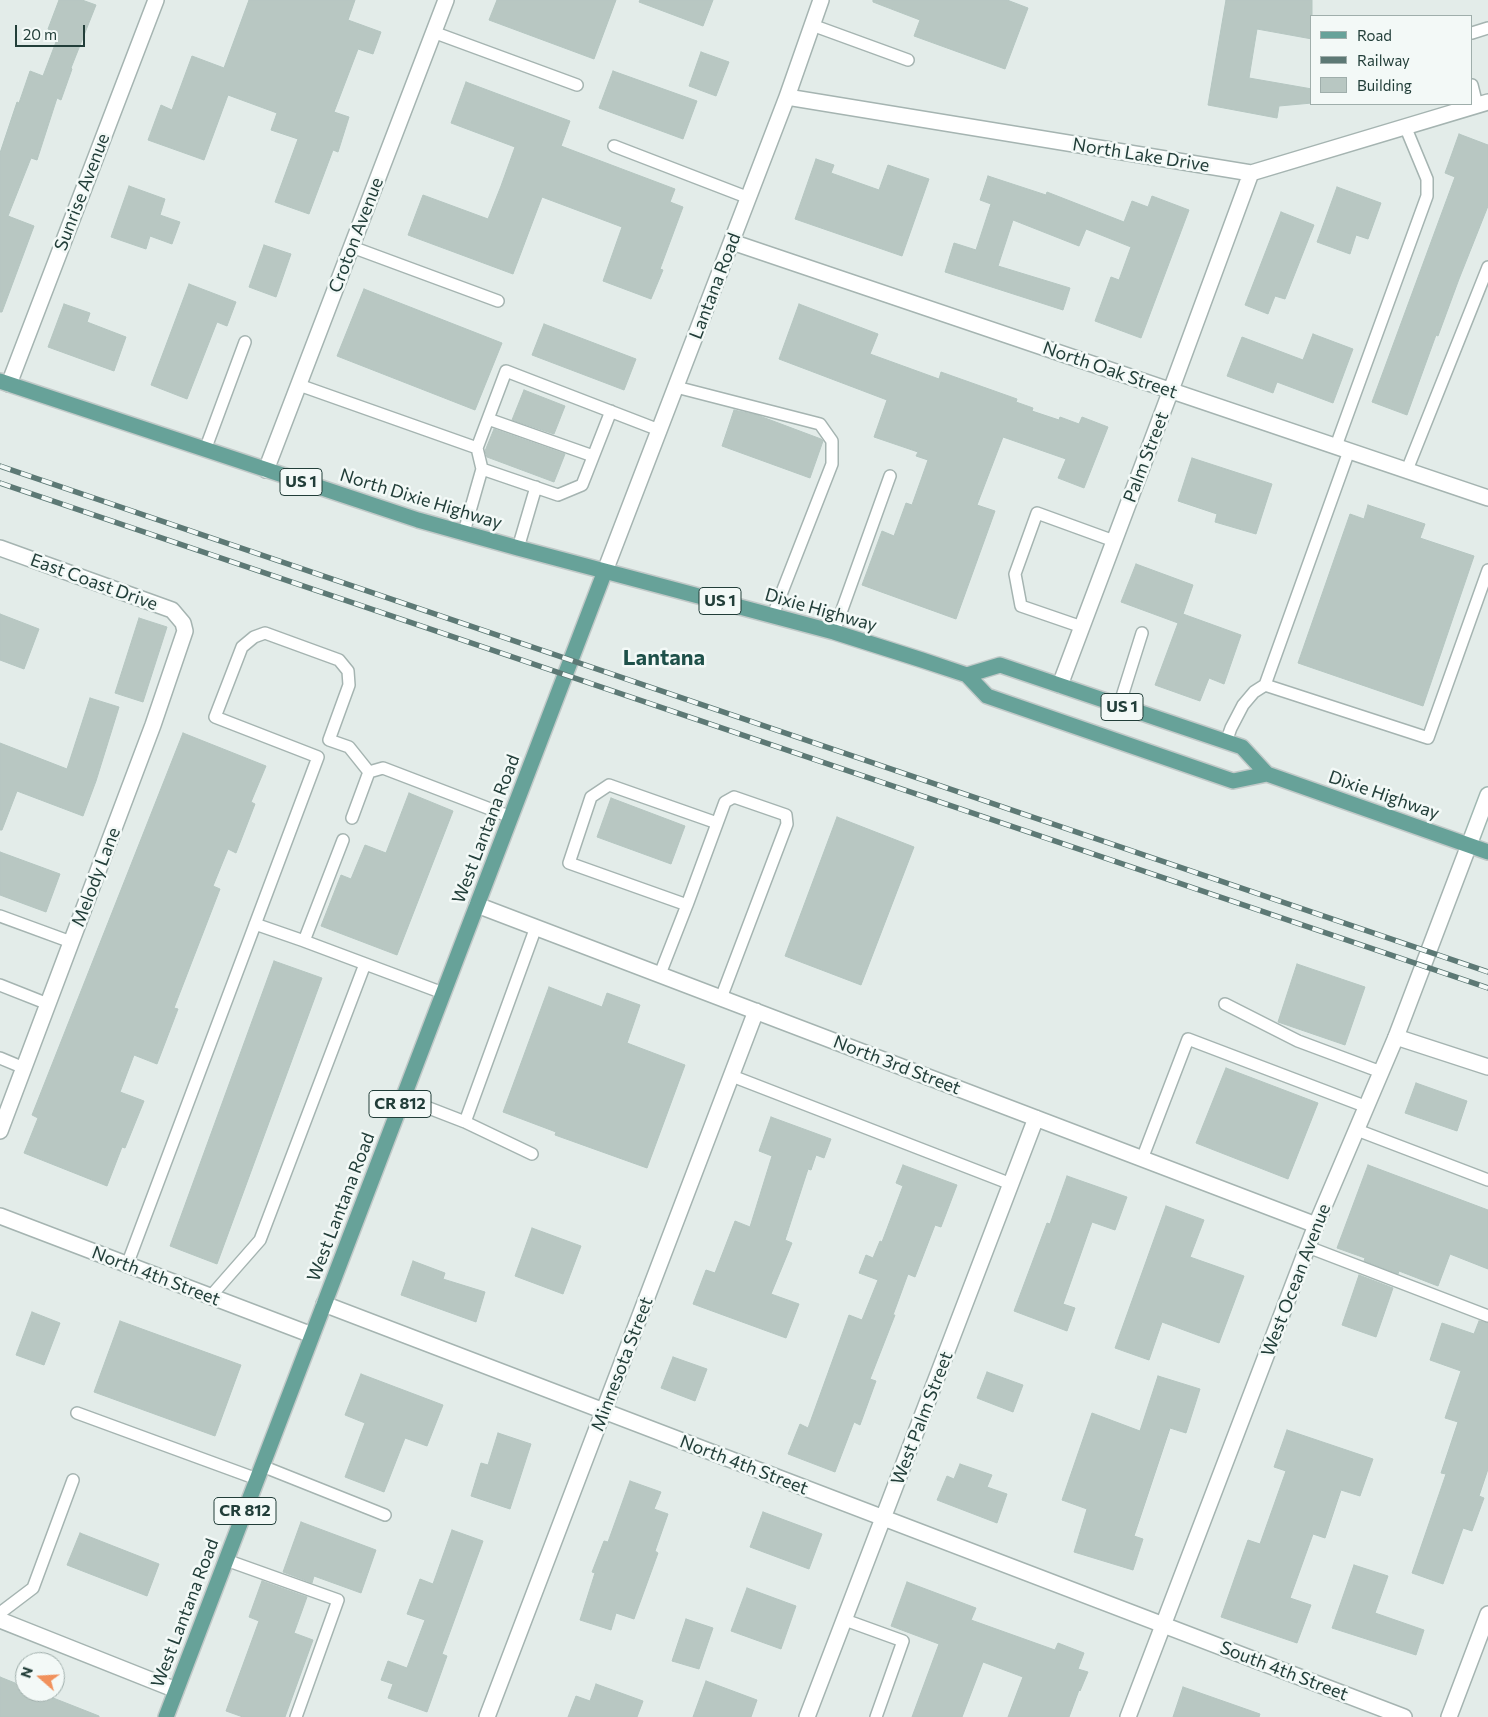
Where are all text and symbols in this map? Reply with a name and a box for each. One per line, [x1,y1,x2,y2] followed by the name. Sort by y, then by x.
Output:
[18,15,88,47] scale bar
[1310,15,1473,105] legend
[23,25,57,43] text: 20 m
[1357,26,1392,44] text: Road
[1357,51,1410,69] text: Railway
[1357,76,1412,94] text: Building
[50,130,114,254] street label: Sunrise Avenue
[1071,134,1211,176] street label: North Lake Drive
[324,174,388,296] street label: Croton Avenue
[685,230,745,342] street label: Lantana Road
[1040,337,1180,403] street label: North Oak Street
[1119,409,1173,505] street label: Palm Street
[337,464,505,534] street label: North Dixie Highway
[280,468,322,496] road number: US 1
[27,549,161,615] street label: East Coast Drive
[762,584,880,636] street label: Dixie Highway
[699,588,741,614] road number: US 1
[623,645,705,671] district label: Lantana
[1101,694,1143,720] road number: US 1
[448,752,524,906] street label: West Lantana Road
[1326,766,1442,824] street label: Dixie Highway
[67,824,125,930] street label: Melody Lane
[830,1031,964,1099] street label: North 3rd Street
[369,1090,431,1118] road number: CR 812
[303,1130,379,1284] street label: West Lantana Road
[1257,1201,1335,1359] street label: West Ocean Avenue
[89,1242,223,1310] street label: North 4th Street
[586,1294,658,1434] street label: Minnesota Street
[887,1348,957,1488] street label: West Palm Street
[677,1431,811,1499] street label: North 4th Street
[214,1498,276,1524] road number: CR 812
[147,1536,223,1690] street label: West Lantana Road
[1217,1637,1351,1705] street label: South 4th Street
[15,1652,65,1702] north arrow
[17,1665,36,1680] text: N

